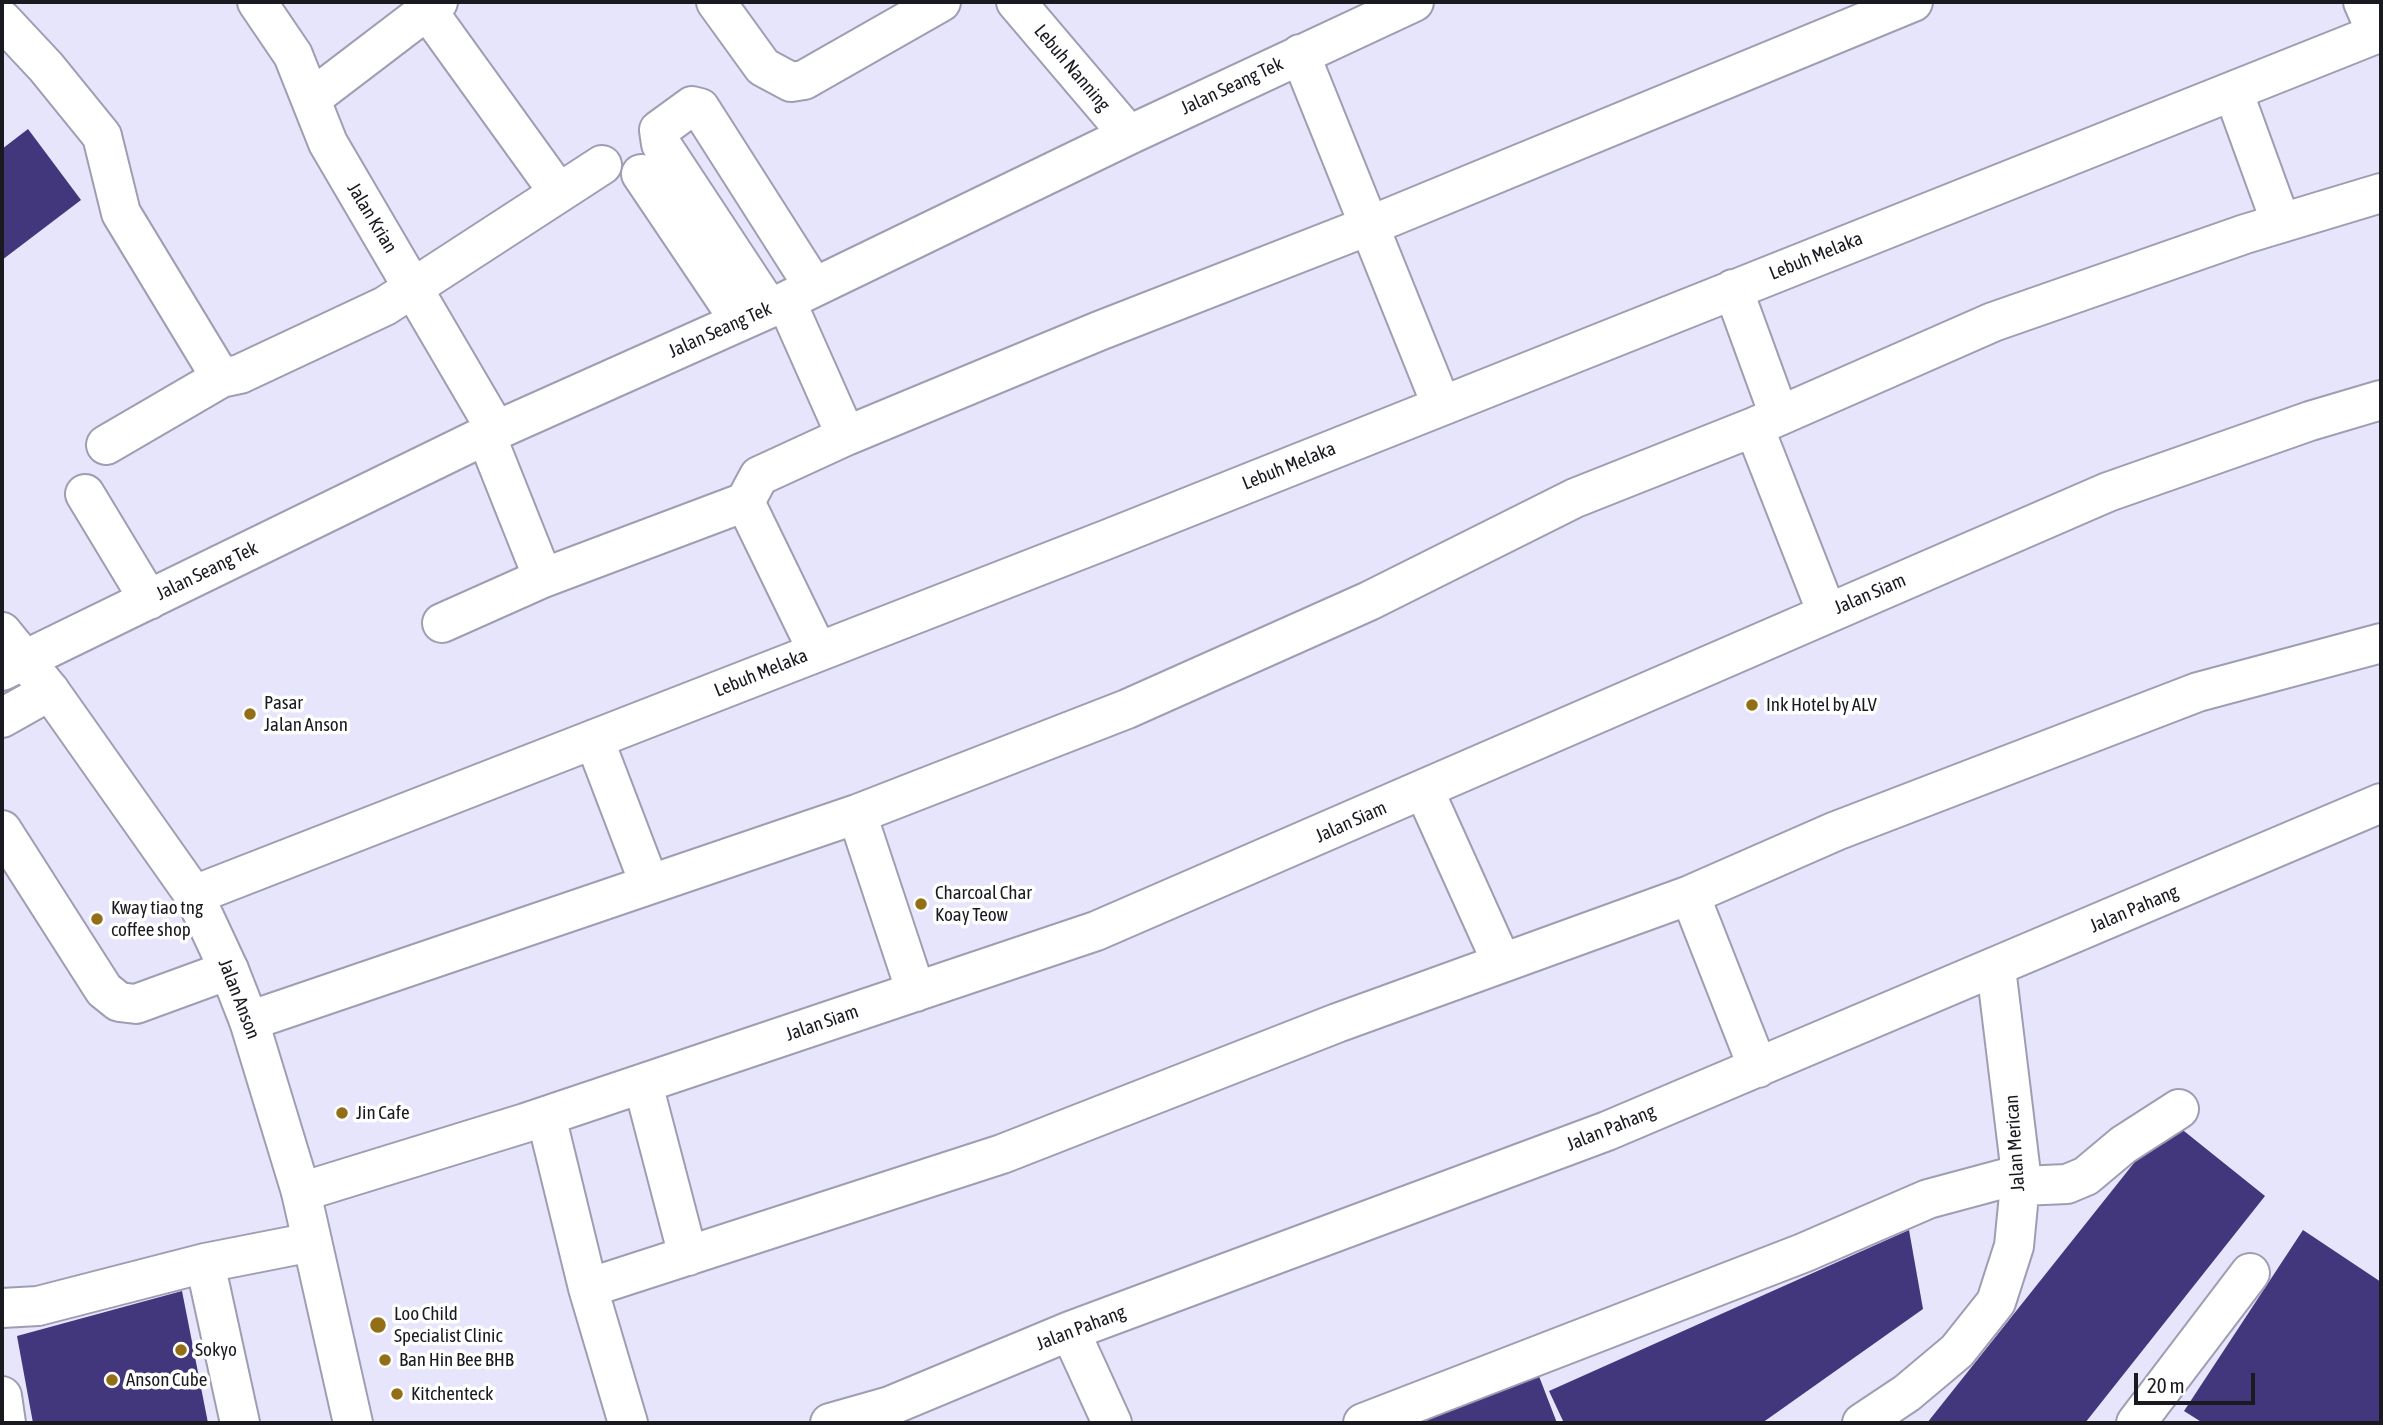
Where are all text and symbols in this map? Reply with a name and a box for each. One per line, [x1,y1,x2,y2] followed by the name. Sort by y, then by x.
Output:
[1029,20,1115,116] street label: Lebuh Nanning
[1177,52,1287,120] street label: Jalan Seang Tek
[342,179,402,257] street label: Jalan Krian
[1766,227,1866,285] street label: Lebuh Melaka
[665,297,775,363] street label: Jalan Seang Tek
[1239,437,1339,495] street label: Lebuh Melaka
[152,537,262,605] street label: Jalan Seang Tek
[1831,569,1909,619] street label: Jalan Siam
[711,644,811,702] street label: Lebuh Melaka
[264,692,348,736] place label: Pasar Jalan Anson
[1766,694,1877,716] place label: Ink Hotel by ALV
[1744,697,1760,713] marker: Ink Hotel by ALV
[242,706,258,722] marker: Pasar Jalan Anson
[1312,796,1390,848] street label: Jalan Siam
[2086,880,2182,938] street label: Jalan Pahang
[935,882,1032,926] place label: Charcoal Char Koay Teow
[913,896,929,912] marker: Charcoal Char Koay Teow
[111,897,203,941] place label: Kway tiao tng coffee shop
[89,911,105,927] marker: Kway tiao tng coffee shop
[213,956,265,1042] street label: Jalan Anson
[783,1000,861,1046] street label: Jalan Siam
[2000,1094,2030,1192] street label: Jalan Merican
[1563,1100,1659,1156] street label: Jalan Pahang
[356,1102,410,1124] place label: Jin Cafe
[334,1105,350,1121] marker: Jin Cafe
[1033,1301,1129,1355] street label: Jalan Pahang
[394,1303,503,1347] place label: Loo Child Specialist Clinic
[368,1315,388,1335] marker: Loo Child Specialist Clinic
[195,1339,237,1361] place label: Sokyo
[173,1342,189,1358] marker: Sokyo
[399,1349,514,1371] place label: Ban Hin Bee BHB
[377,1352,393,1368] marker: Ban Hin Bee BHB
[2138,1358,2259,1402] scale bar
[126,1369,207,1391] place label: Anson Cube
[104,1372,120,1388] marker: Anson Cube
[2147,1373,2185,1397] text: 20 m
[411,1383,493,1405] place label: Kitchenteck
[389,1386,405,1402] marker: Kitchenteck

